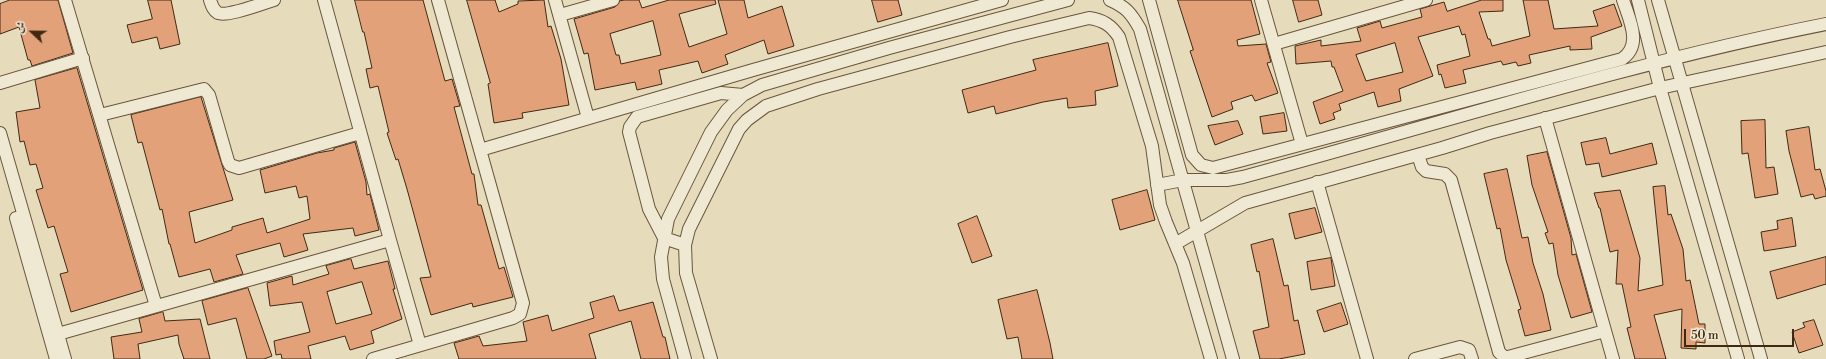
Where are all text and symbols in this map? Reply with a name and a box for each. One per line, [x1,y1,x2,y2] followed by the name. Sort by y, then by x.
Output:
[12,12,52,52] north arrow
[12,20,29,35] text: ش
[1686,321,1796,347] scale bar
[1691,328,1719,343] text: 50 m

